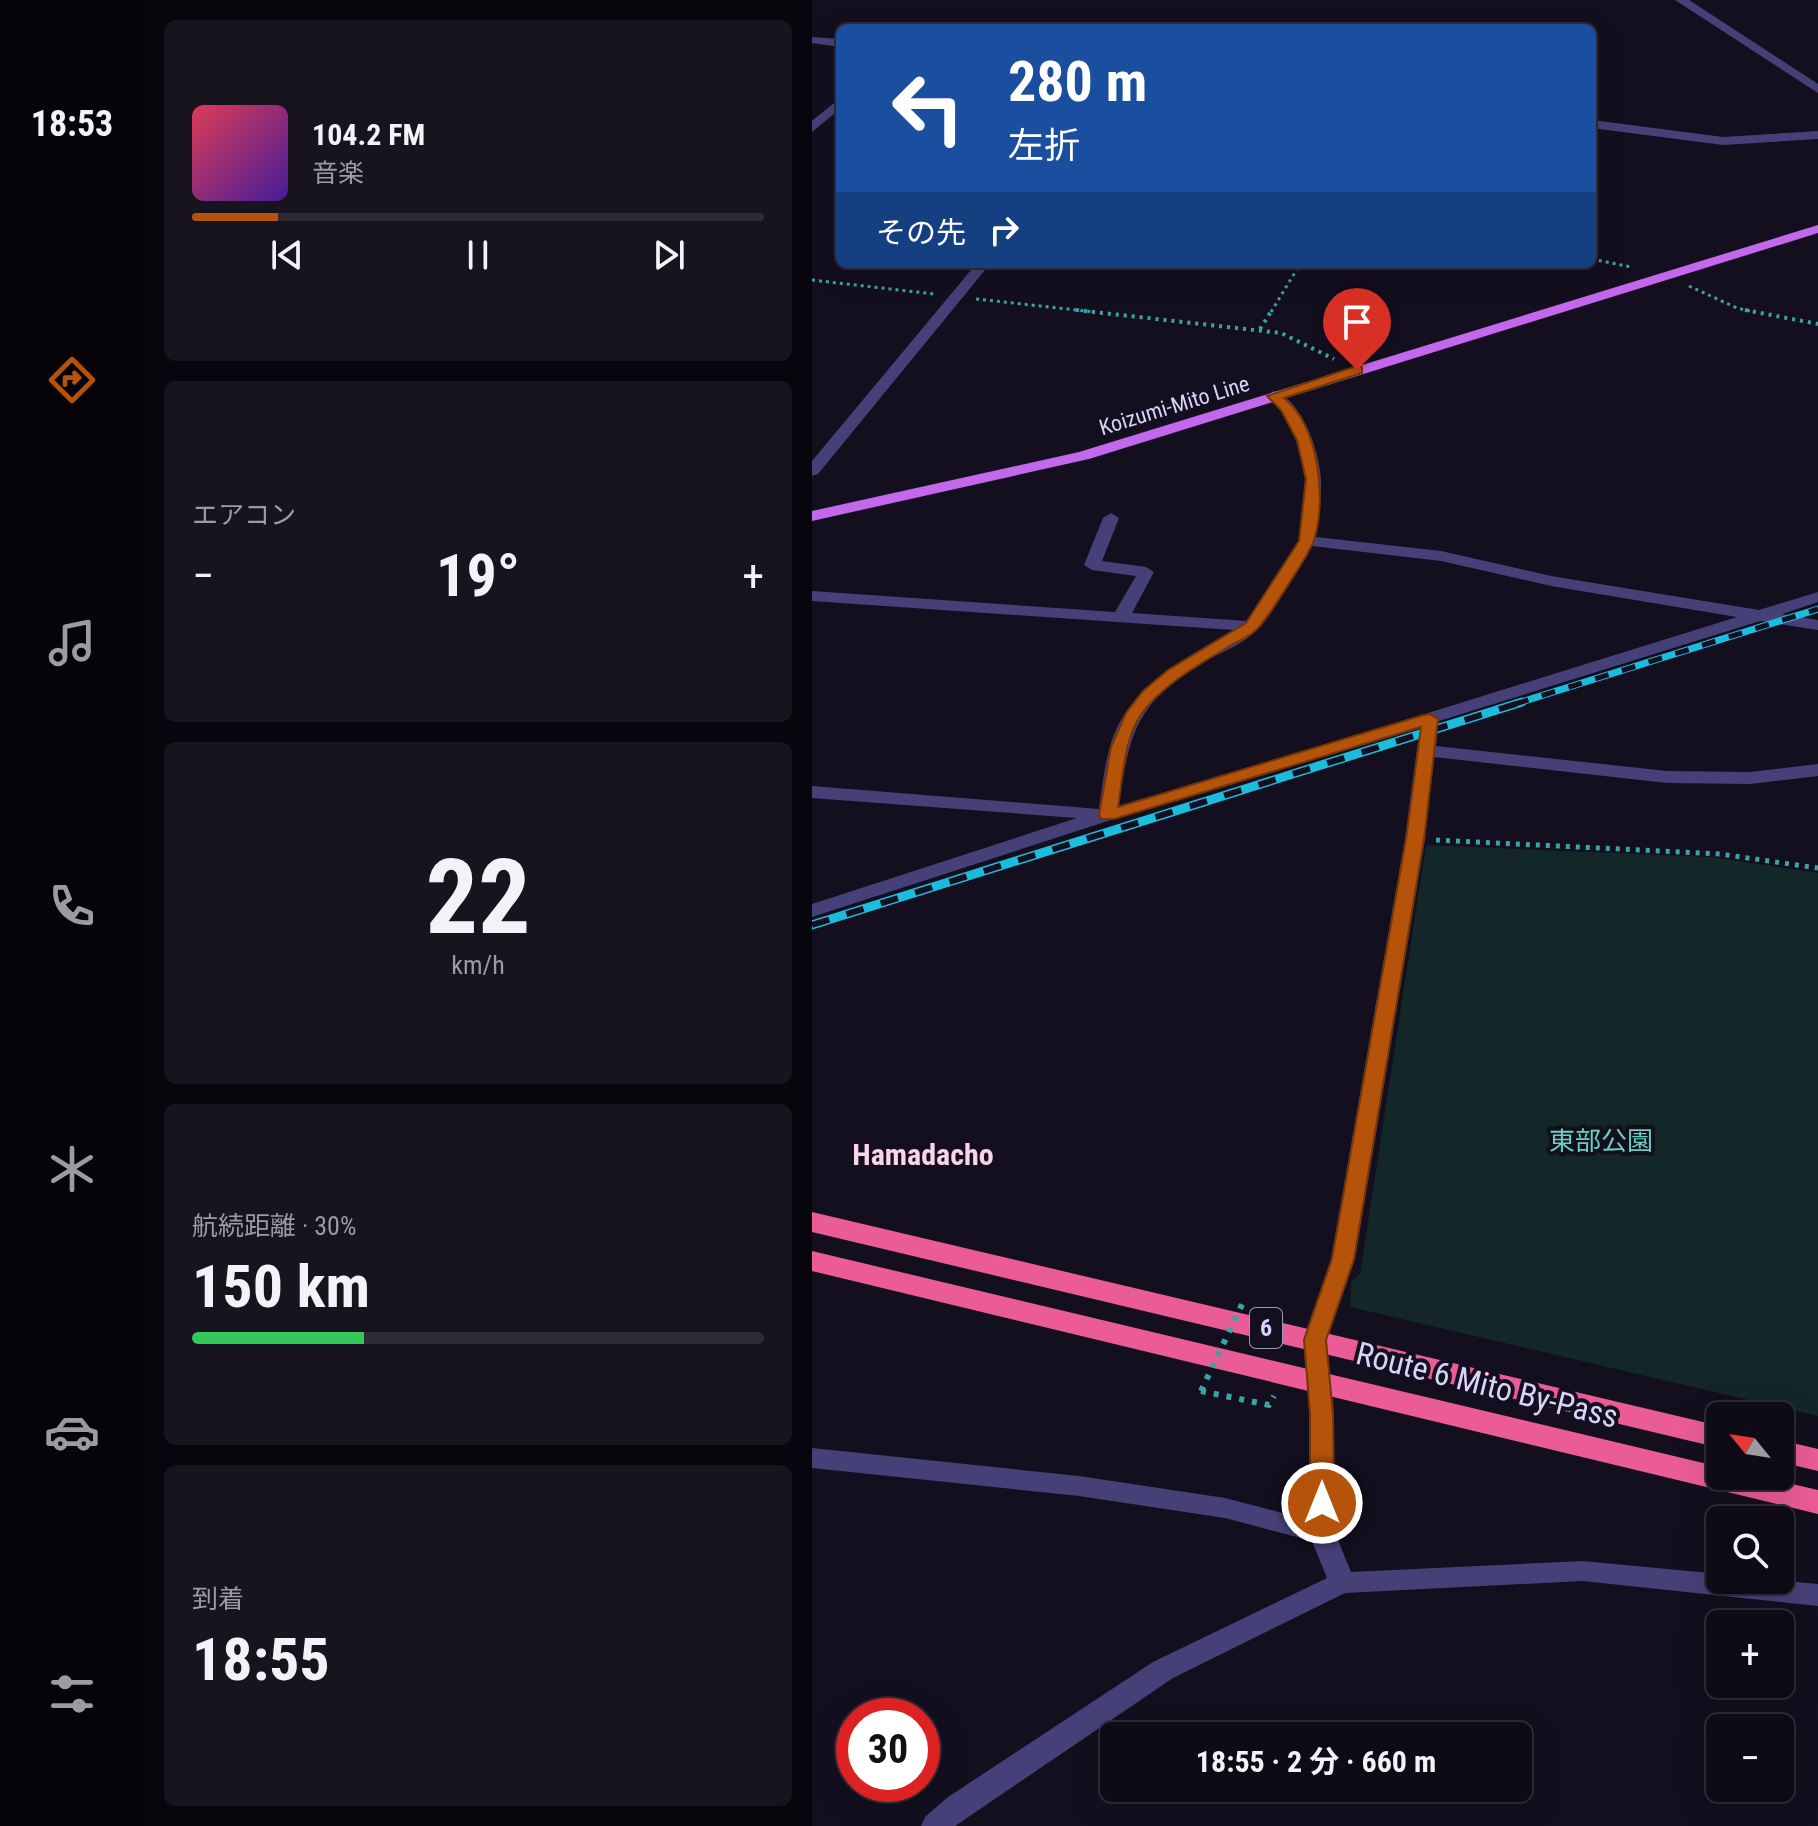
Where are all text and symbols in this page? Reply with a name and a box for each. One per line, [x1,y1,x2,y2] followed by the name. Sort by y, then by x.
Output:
[1008,49,1147,115] text: 280 m
[876,56,980,160] icon: left
[31,103,113,145] text: 18:53
[312,117,425,152] text: 104.2 FM
[1008,125,1080,167] text: 左折
[312,158,364,188] text: 音楽
[982,208,1026,252] icon: right
[876,215,966,250] text: その先
[265,233,309,277] icon: previous
[456,233,500,277] icon: pause
[647,233,691,277] icon: next
[1323,288,1391,370] pin
[1335,300,1379,344] icon: arrive
[44,352,100,408] icon: directions
[1096,371,1252,440] street label: Koizumi-Mito Line
[192,500,296,530] text: エアコン
[436,540,520,611] text: 19°
[192,550,214,602] text: −
[742,550,764,602] text: +
[44,615,100,671] icon: music
[425,837,531,958] text: 22
[44,878,100,934] icon: phone
[451,950,505,980] text: km/h
[1549,1126,1653,1156] park label: 東部公園
[852,1137,994,1172] district label: Hamadacho
[44,1141,100,1197] icon: climate
[192,1211,356,1241] text: 航続距離 · 30%
[192,1251,370,1322] text: 150 km
[1250,1308,1282,1348] road number: 6
[1352,1334,1622,1436] street label: Route 6 Mito By-Pass
[1706,1402,1794,1490] north arrow
[1706,1402,1794,1802] map controls
[44,1404,100,1460] icon: car
[1280,1461,1364,1545] position arrow
[1706,1506,1794,1594] button: search
[192,1584,244,1614] text: 到着
[1706,1610,1794,1698] button: +
[192,1624,330,1695] text: 18:55
[44,1666,100,1722] icon: filters
[836,1698,940,1802] speed limit sign: 30
[1706,1714,1794,1802] button: −
[1196,1744,1436,1779] text: 18:55 · 2 分 · 660 m

